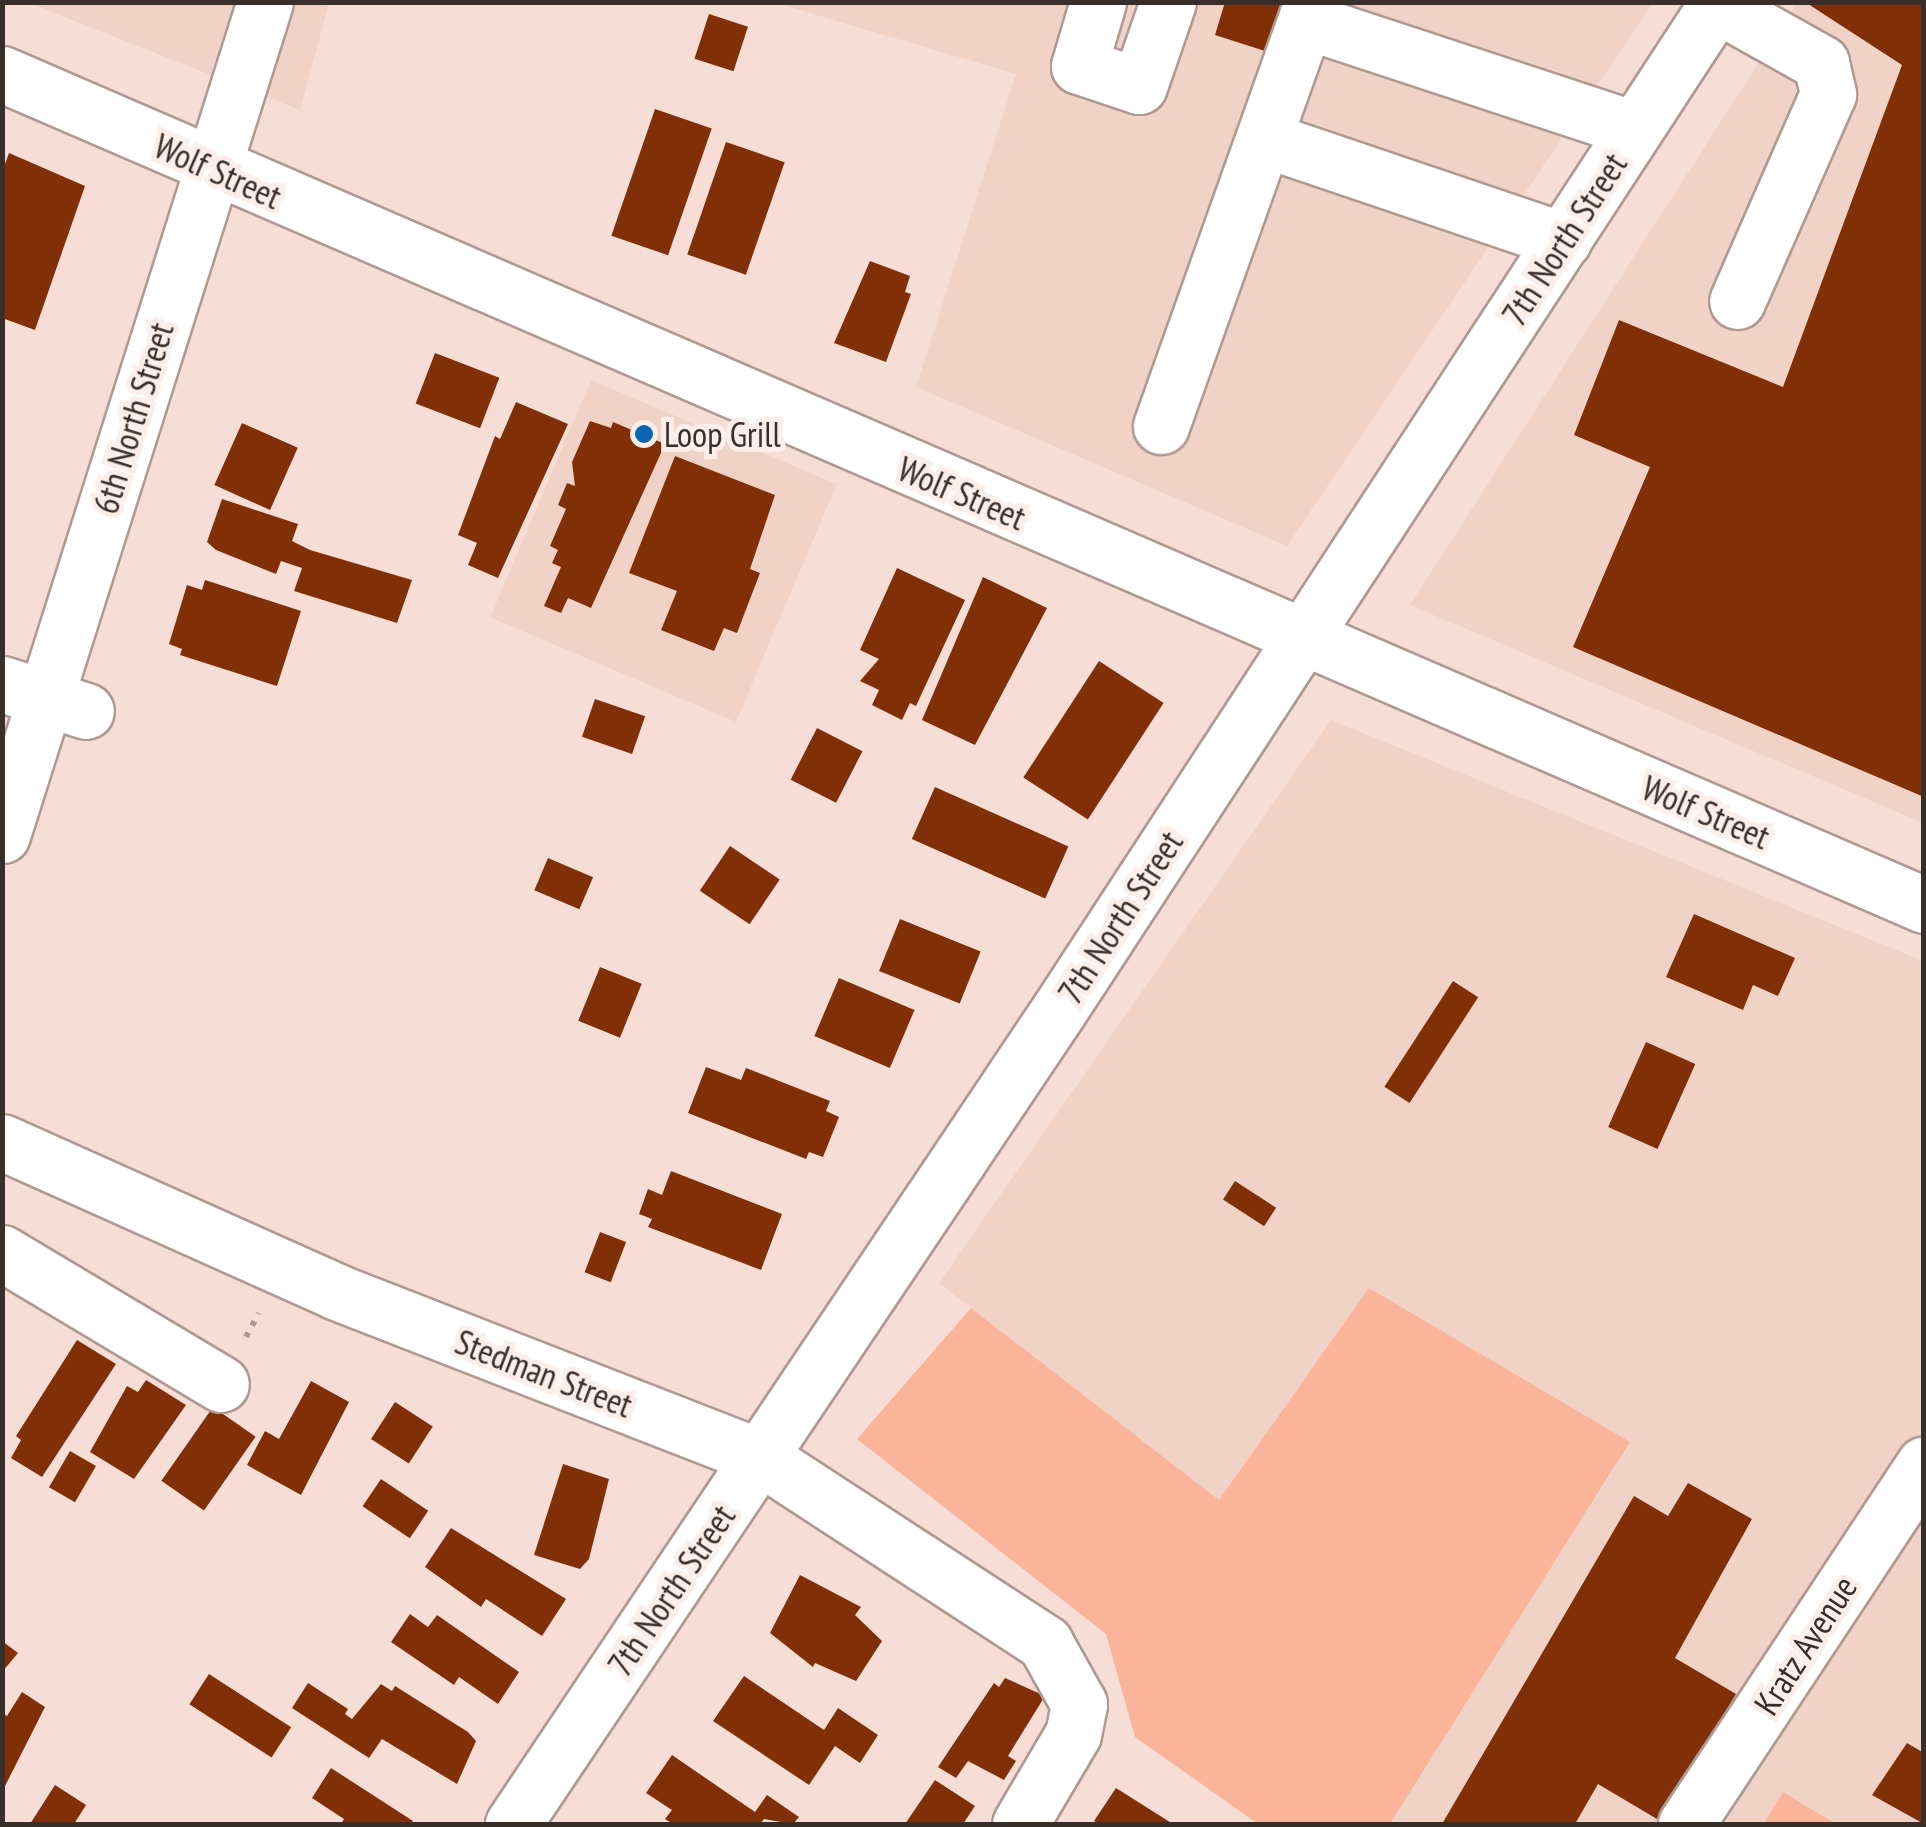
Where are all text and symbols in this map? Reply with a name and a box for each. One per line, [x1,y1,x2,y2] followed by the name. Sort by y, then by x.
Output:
[148,124,288,218] street label: Wolf Street
[1493,145,1635,333] street label: 7th North Street
[84,317,182,519] street label: 6th North Street
[664,413,781,455] place label: Loop Grill
[633,423,655,445] marker: Loop Grill
[892,447,1032,539] street label: Wolf Street
[1636,766,1776,858] street label: Wolf Street
[1049,823,1191,1011] street label: 7th North Street
[450,1320,638,1426] street label: Stedman Street
[598,1497,744,1683] street label: 7th North Street
[1744,1567,1866,1723] street label: Kratz Avenue

